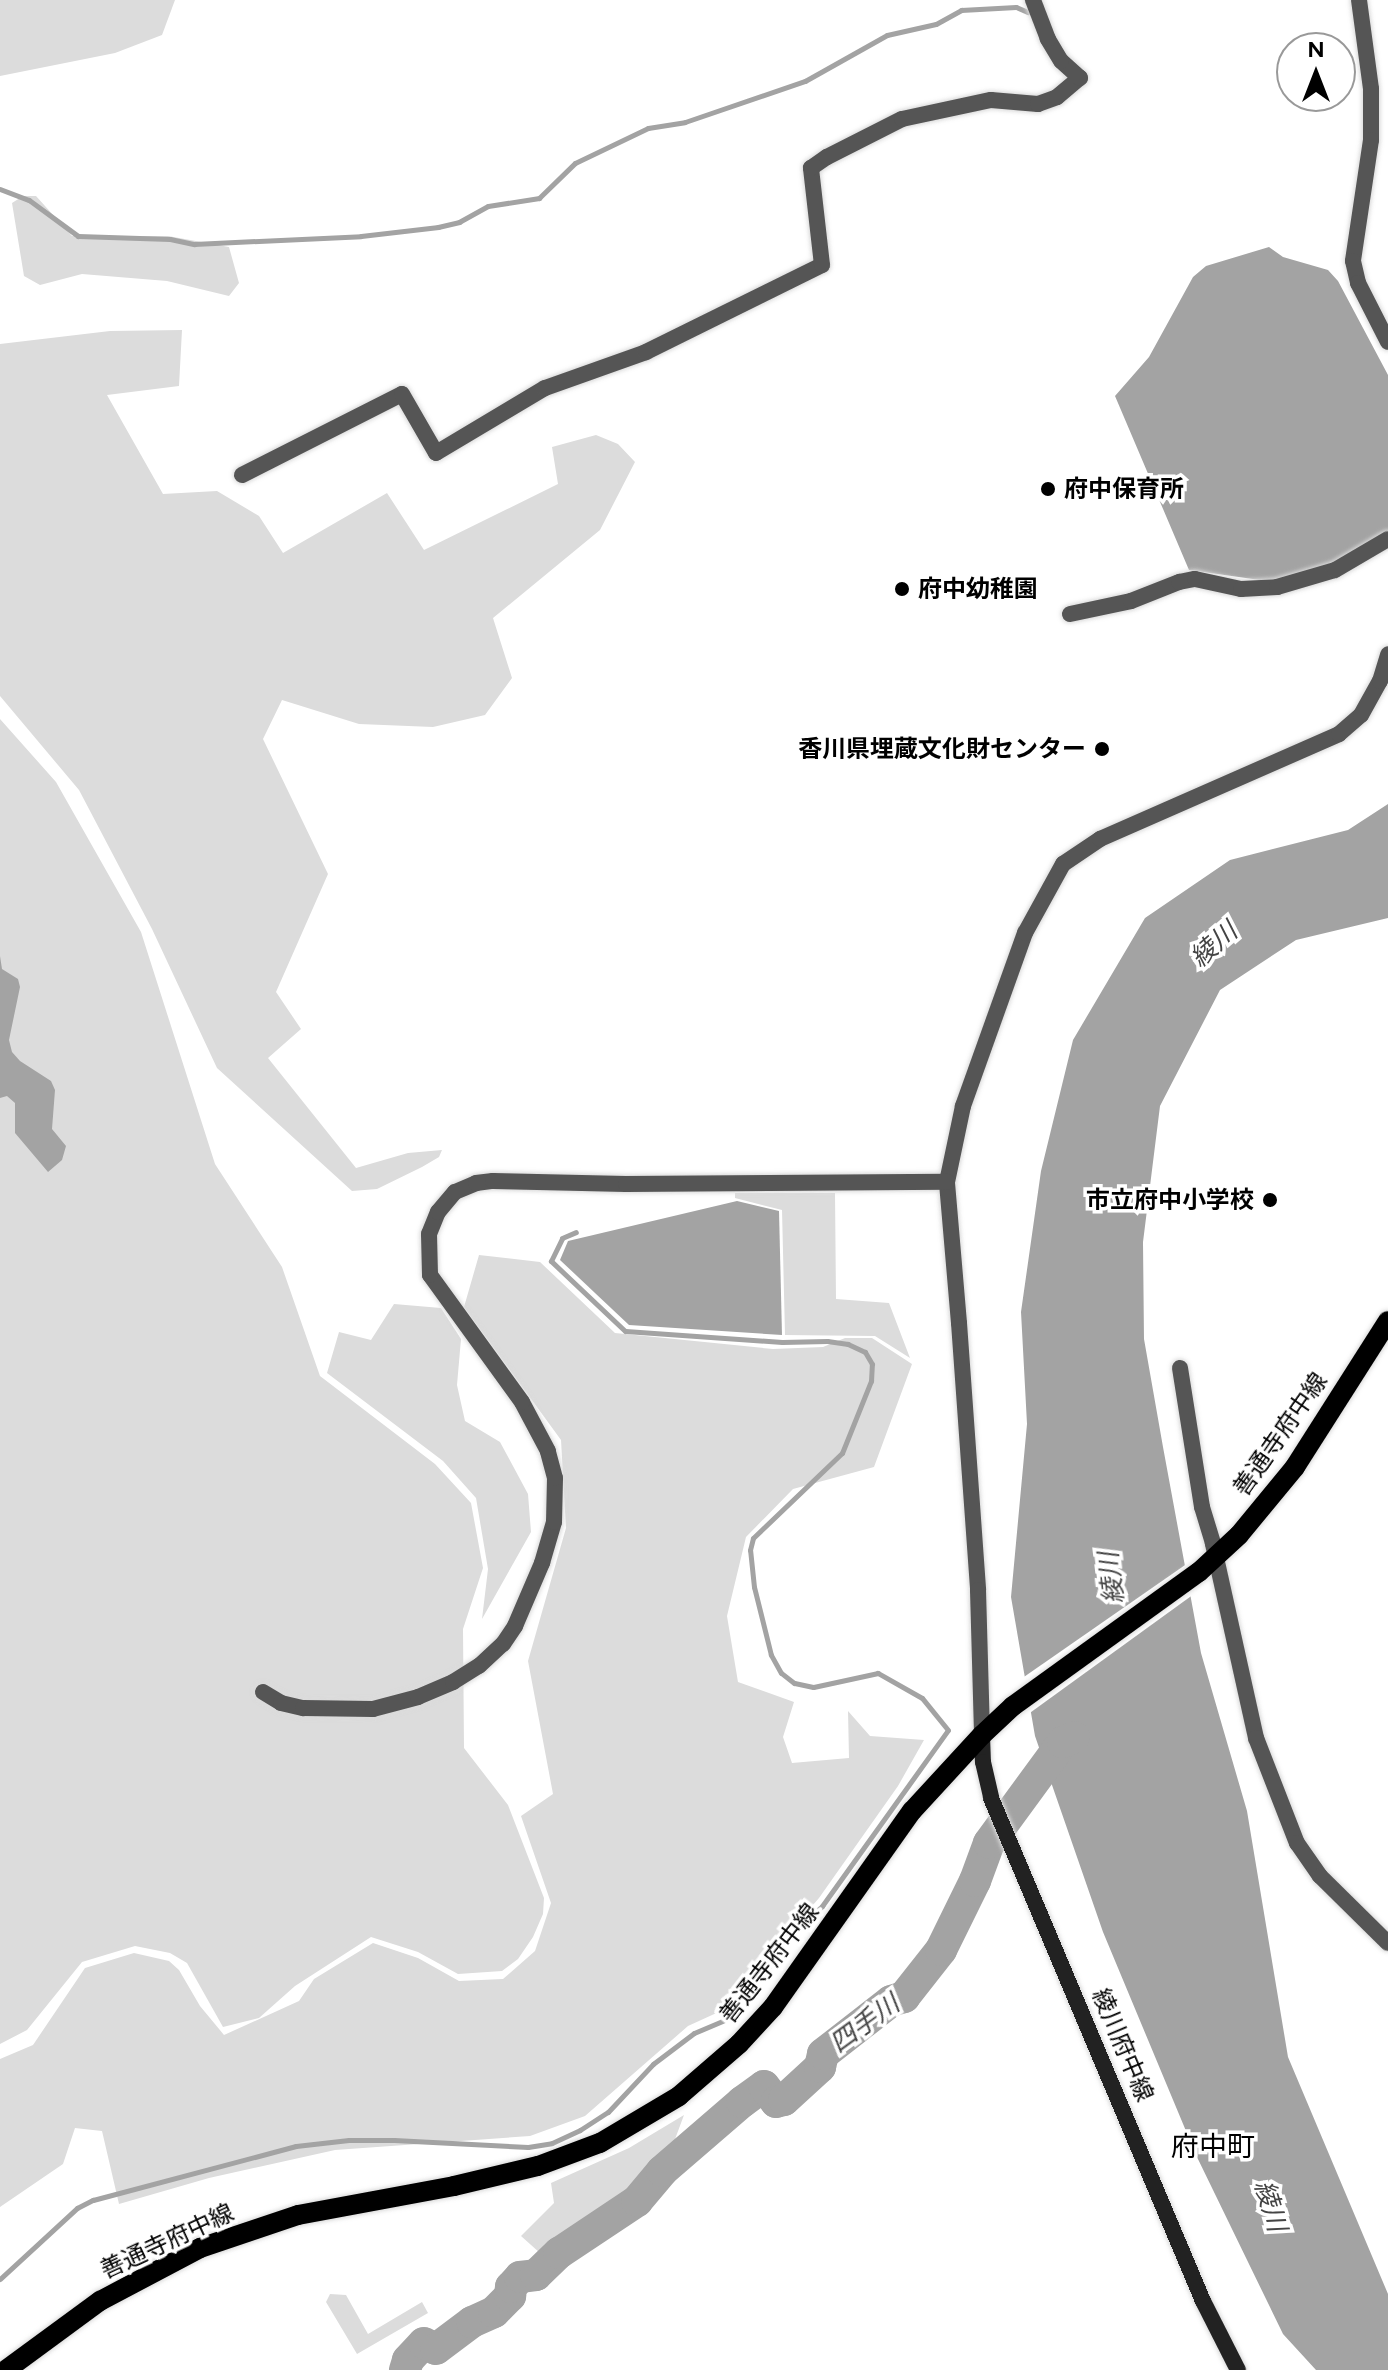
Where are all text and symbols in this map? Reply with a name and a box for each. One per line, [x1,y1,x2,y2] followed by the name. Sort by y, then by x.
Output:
[1276,32,1356,112] north arrow
[1307,36,1325,63] text: N
[1064,475,1184,503] place label: 府中保育所
[1039,480,1057,498] marker: 府中保育所
[918,575,1038,603] place label: 府中幼稚園
[893,580,911,598] marker: 府中幼稚園
[798,735,1086,763] place label: 香川県埋蔵文化財センター
[1093,740,1111,758] marker: 香川県埋蔵文化財センター
[1184,916,1244,974] water label: 綾川
[1086,1186,1254,1214] place label: 市立府中小学校
[1261,1191,1279,1209] marker: 市立府中小学校
[1227,1367,1333,1501] street label: 善通寺府中線
[1093,1550,1131,1606] water label: 綾川
[713,1897,825,2029] street label: 善通寺府中線
[1086,1984,1160,2106] street label: 綾川府中線
[824,1988,906,2060] water label: 四手川
[1171,2129,1255,2163] district label: 府中町
[1247,2177,1293,2235] water label: 綾川
[96,2198,238,2284] street label: 善通寺府中線

